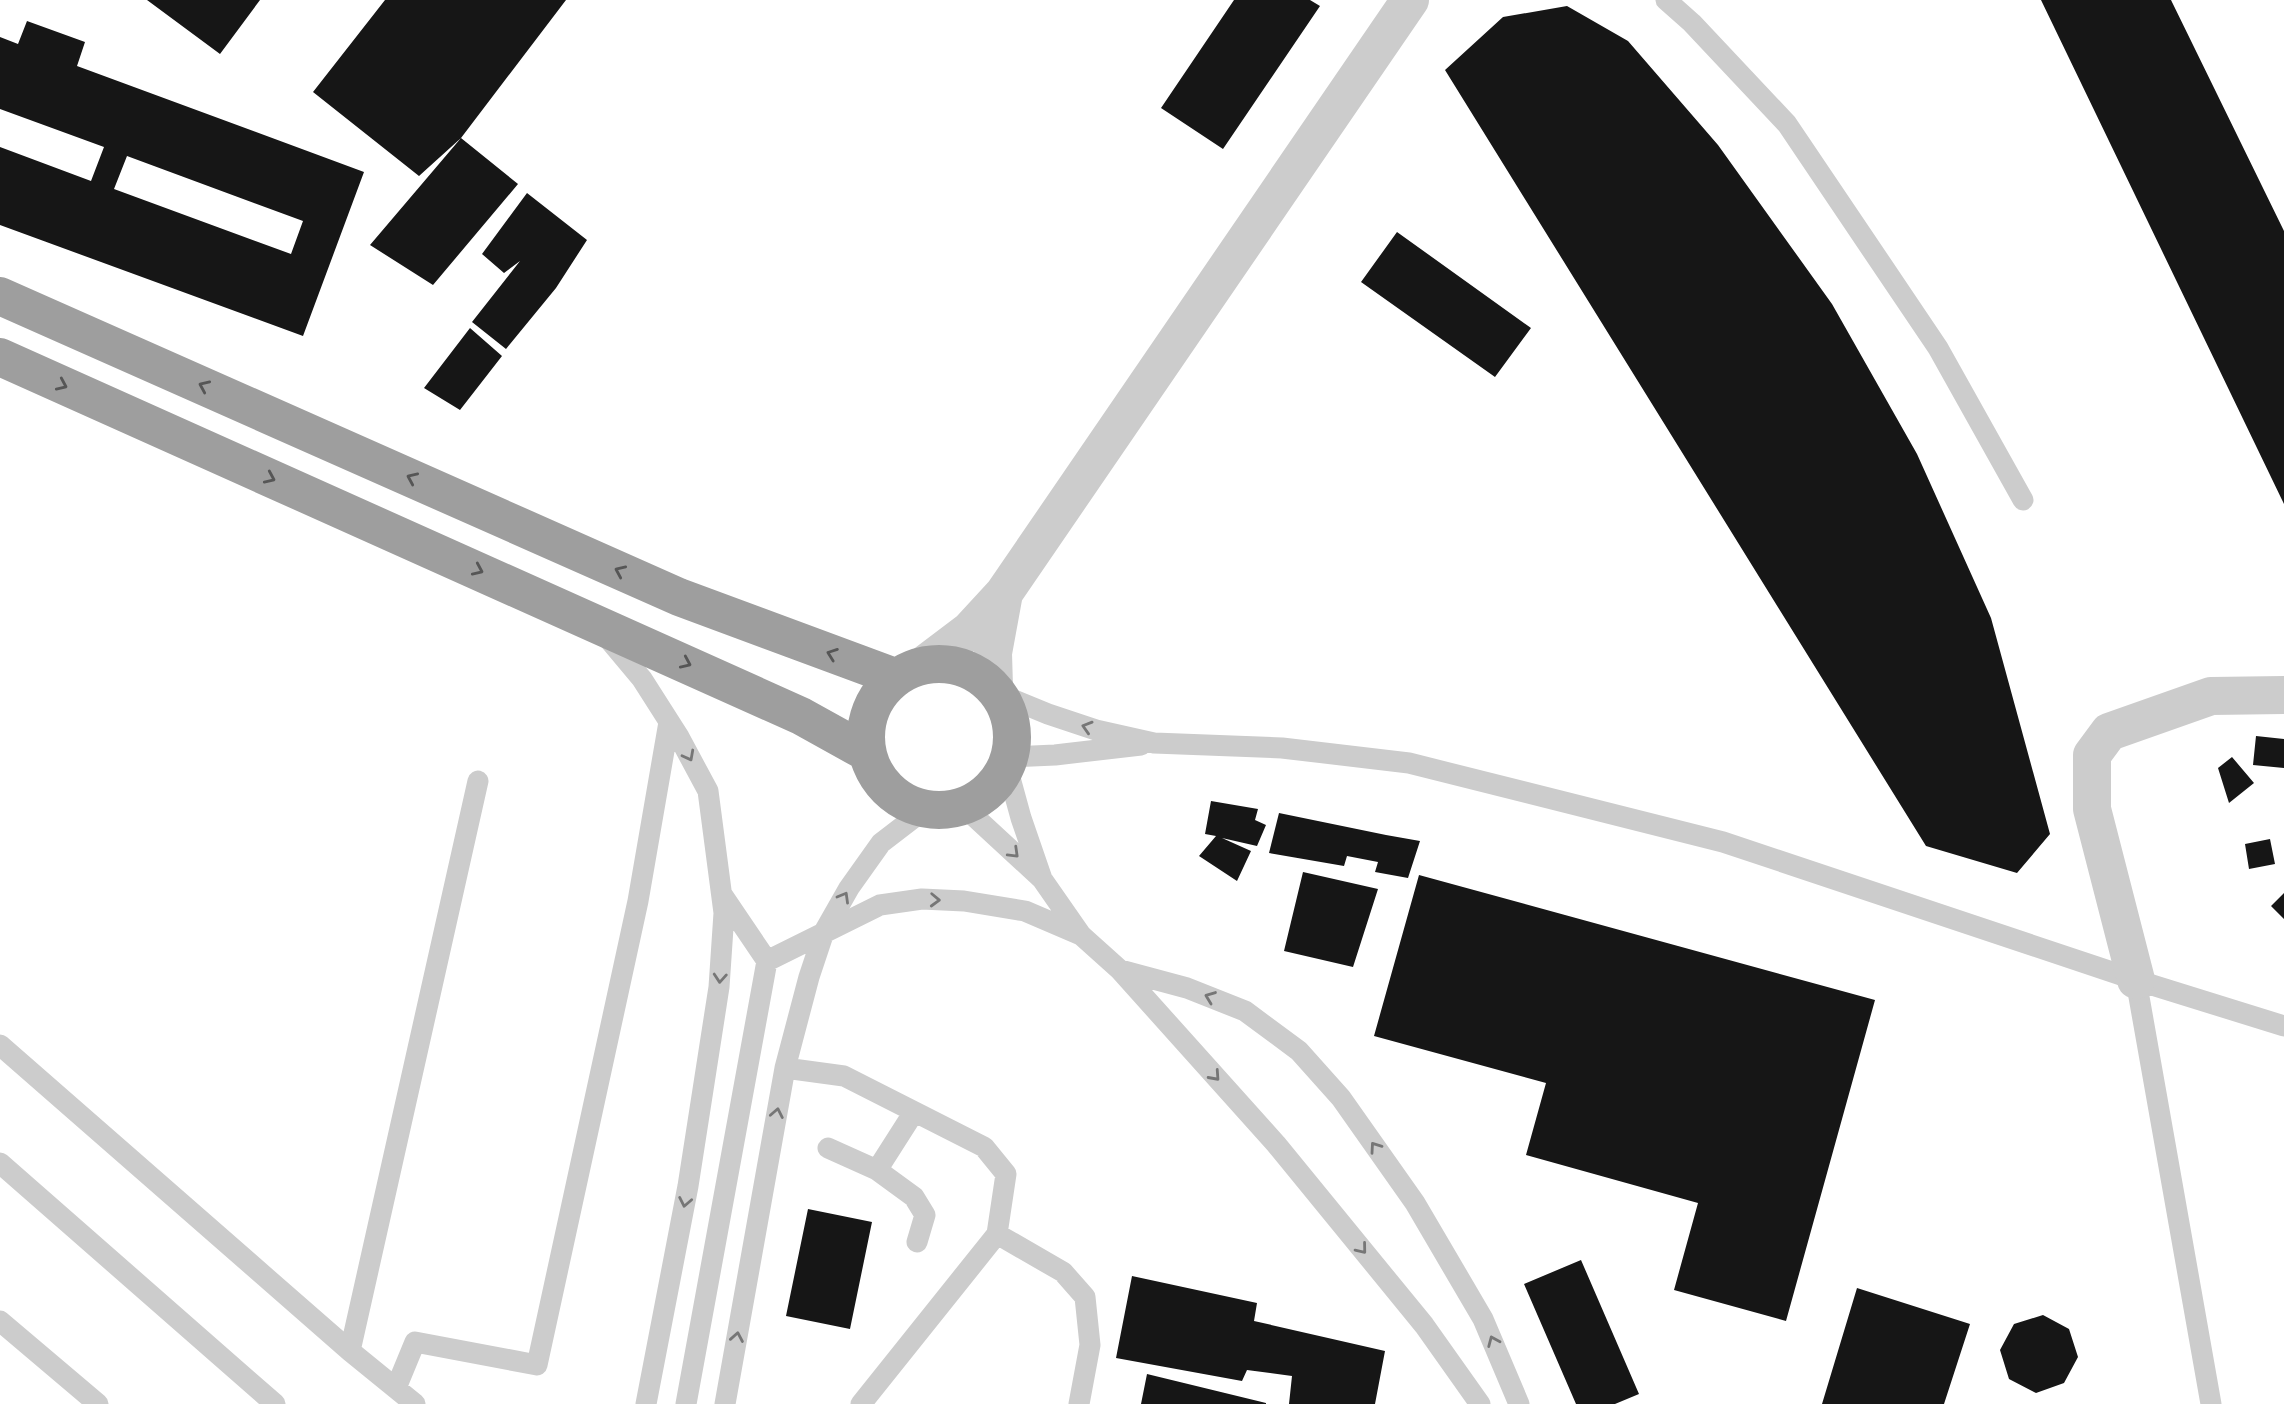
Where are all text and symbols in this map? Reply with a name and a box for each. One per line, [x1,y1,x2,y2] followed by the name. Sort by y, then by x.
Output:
[55,377,68,391] one-way arrow
[199,380,211,394] one-way arrow
[263,470,275,484] one-way arrow
[407,473,419,487] one-way arrow
[471,562,483,576] one-way arrow
[615,565,627,579] one-way arrow
[826,648,838,662] one-way arrow
[678,655,691,669] one-way arrow
[1082,721,1094,735] one-way arrow
[681,749,695,761] one-way arrow
[1006,845,1019,857] one-way arrow
[836,891,849,904] one-way arrow
[930,893,941,908] one-way arrow
[713,973,728,984] one-way arrow
[1204,992,1216,1006] one-way arrow
[1207,1068,1219,1081] one-way arrow
[768,1107,783,1119] one-way arrow
[1371,1142,1383,1155] one-way arrow
[678,1196,693,1208] one-way arrow
[1354,1241,1366,1254] one-way arrow
[729,1331,744,1343] one-way arrow
[1487,1336,1501,1348] one-way arrow

